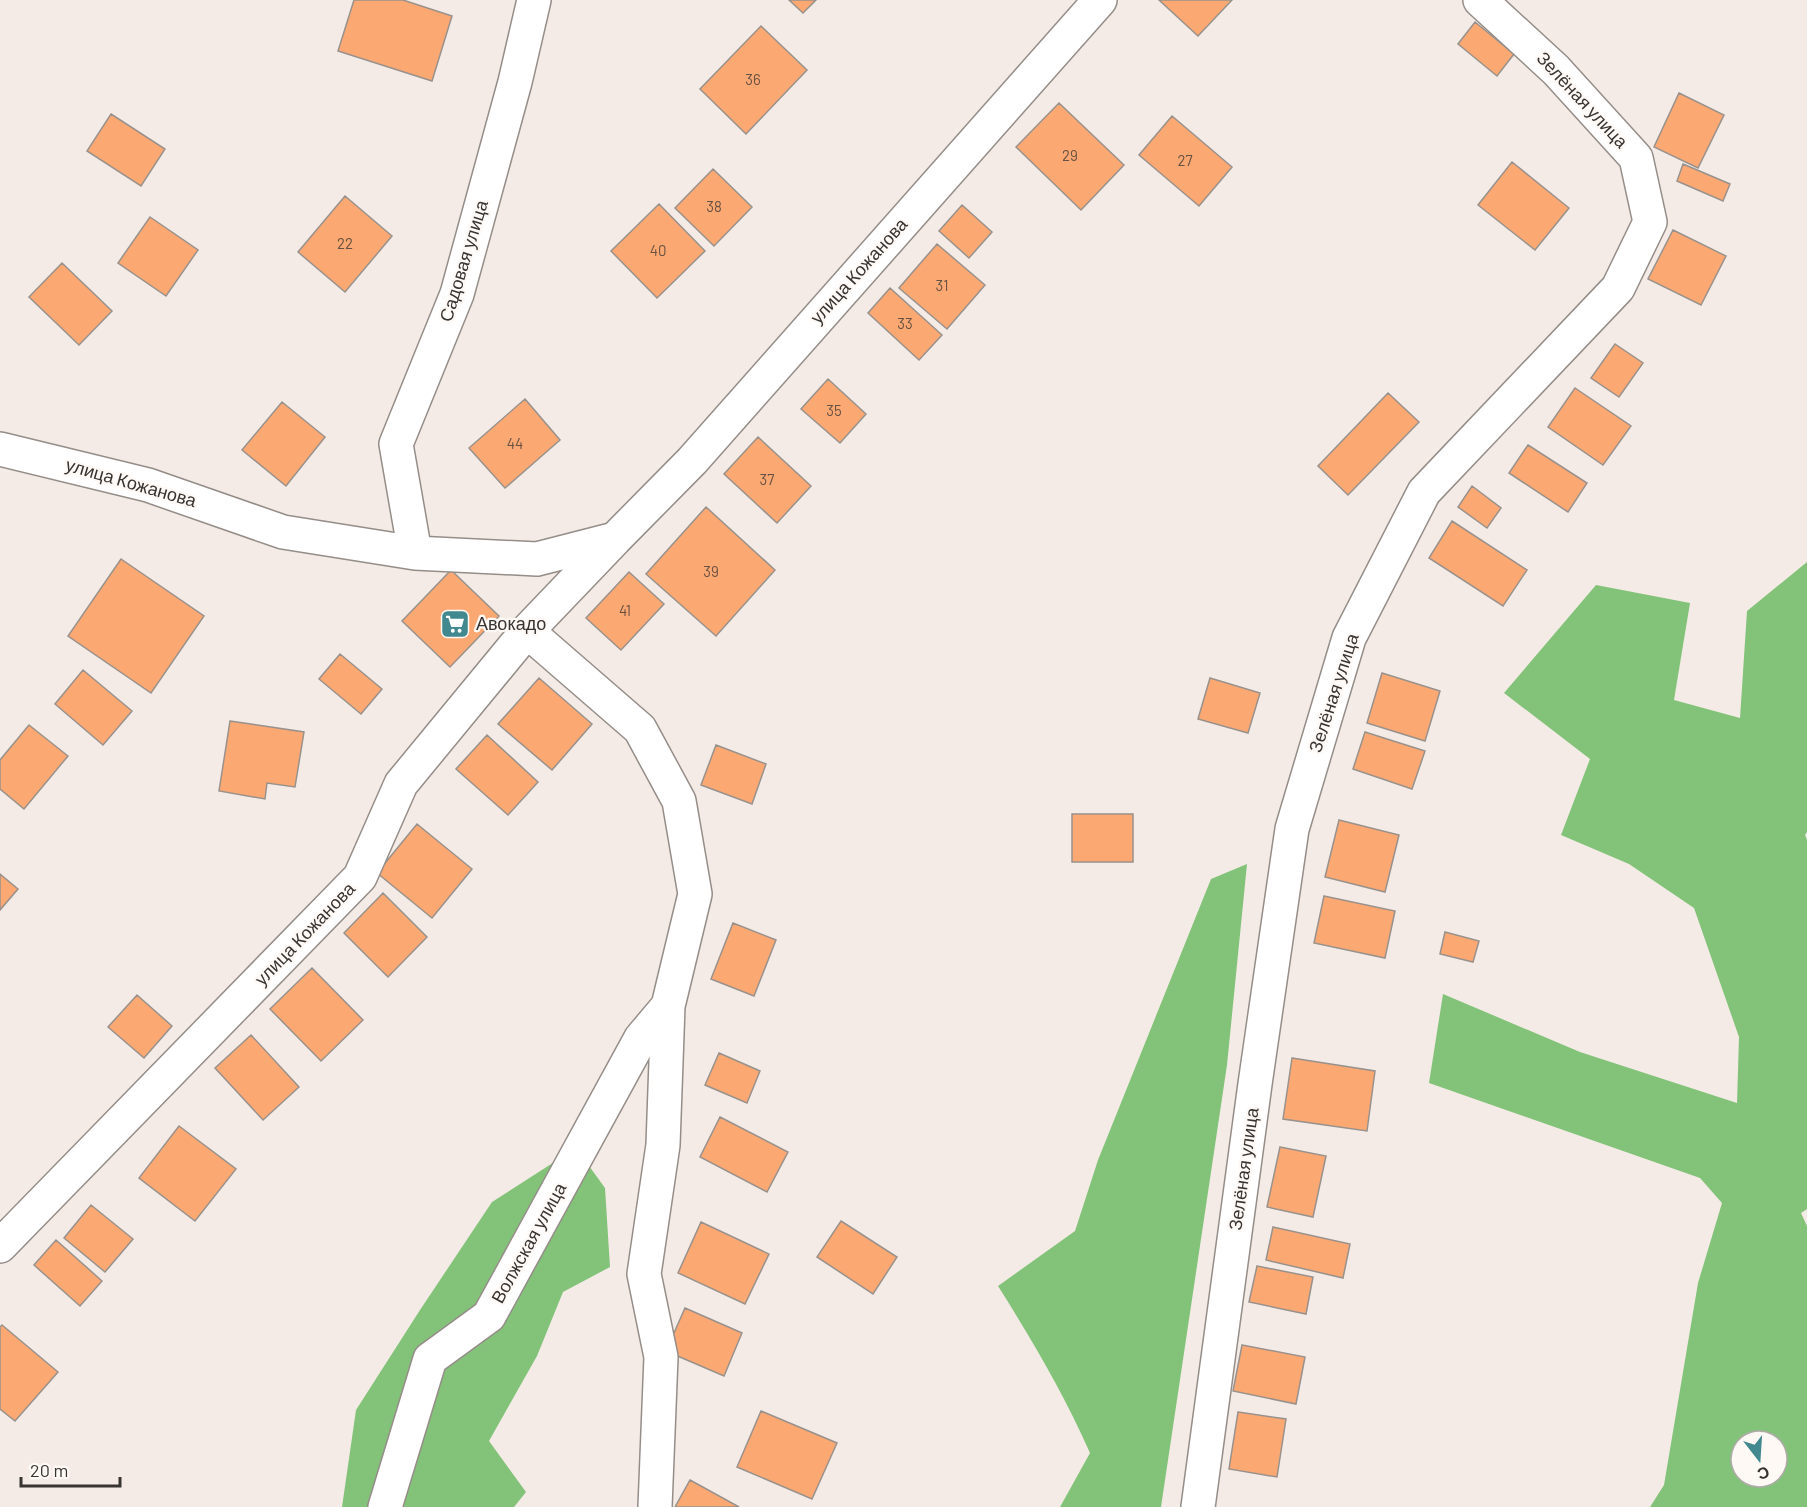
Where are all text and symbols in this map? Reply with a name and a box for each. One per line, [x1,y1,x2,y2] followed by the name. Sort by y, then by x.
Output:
[1533,47,1634,153] street label: Зелёная улица
[745,70,761,88] house number: 36
[1062,146,1078,164] house number: 29
[1177,151,1193,169] house number: 27
[434,196,492,324] street label: Садовая улица
[706,197,722,215] house number: 38
[805,212,912,328] street label: улица Кожанова
[337,234,353,252] house number: 22
[650,241,666,259] house number: 40
[936,276,948,294] house number: 31
[897,314,913,332] house number: 33
[826,401,842,419] house number: 35
[507,434,523,452] house number: 44
[63,453,200,511] street label: улица Кожанова
[760,470,774,488] house number: 37
[703,562,719,580] house number: 39
[619,601,631,619] house number: 41
[439,608,471,640] supermarket icon: Авокадо
[476,612,546,634] place label: Авокадо
[1303,630,1363,755] street label: Зелёная улица
[250,876,360,989] street label: улица Кожанова
[1224,1105,1263,1232] street label: Зелёная улица
[486,1178,571,1307] street label: Волжская улица
[1729,1429,1789,1489] north arrow
[21,1450,120,1488] scale bar
[30,1459,68,1481] text: 20 m
[1755,1463,1772,1485] text: С

